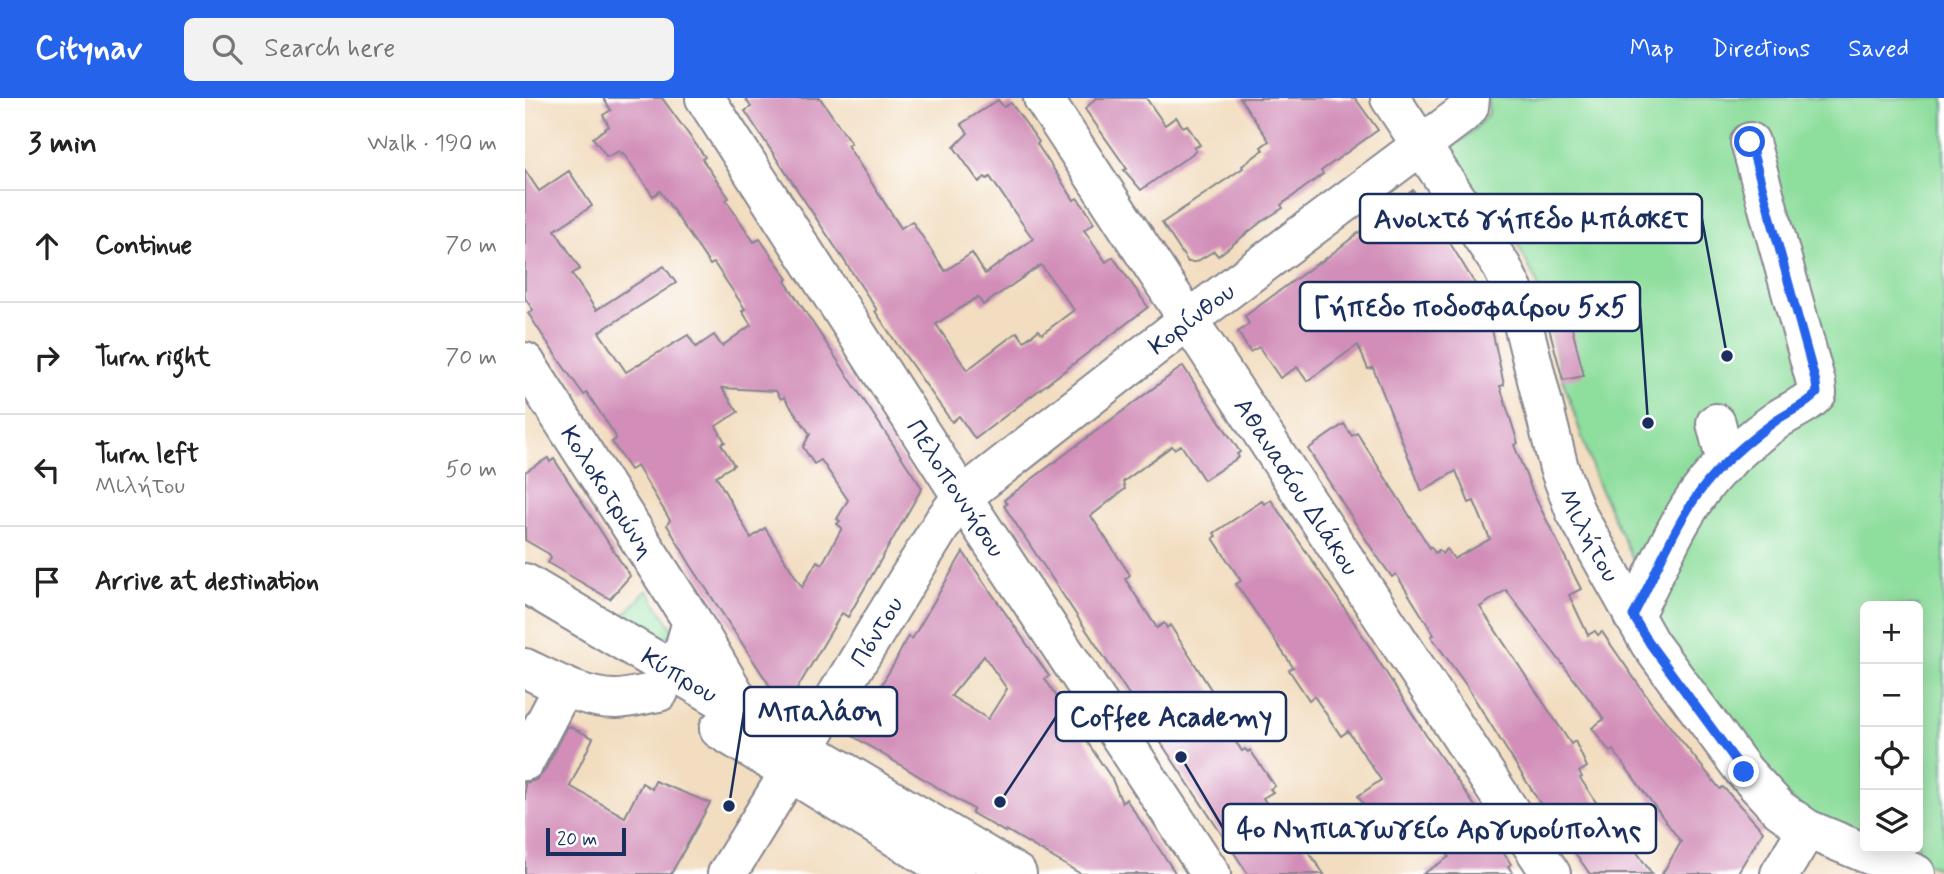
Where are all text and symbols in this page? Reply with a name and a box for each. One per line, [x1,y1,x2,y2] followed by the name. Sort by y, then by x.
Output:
[184,18,674,81] search box
[35,27,142,71] text: Citynav
[208,30,246,68] icon: search
[264,32,395,66] text: Search here
[1630,34,1674,65] text: Map
[1712,34,1810,65] text: Directions
[1848,34,1909,65] text: Saved
[28,124,97,163] text: 3 min
[1734,126,1765,157] route start
[367,129,497,159] text: Walk · 190 m
[1360,194,1702,243] callout: Ανοιχτό γήπεδο μπάσκετ
[1374,202,1689,239] text: Ανοιχτό γήπεδο μπάσκετ
[28,227,66,265] icon: ahead
[95,229,192,263] text: Continue
[445,231,497,261] text: 70 m
[1142,276,1243,364] street label: Κορίνθου
[1300,282,1640,331] callout: Γήπεδο ποδοσφαίρου 5x5
[1313,290,1627,327] text: Γήπεδο ποδοσφαίρου 5x5
[28,339,66,377] icon: right
[95,341,211,375] text: Turn right
[445,343,497,373] text: 70 m
[1225,392,1366,583] street label: Αθανασίου Διάκου
[897,413,1012,565] street label: Πελοποννήσου
[551,420,662,565] street label: Κολοκοτρώνη
[95,438,199,472] text: Turn left
[28,451,66,489] icon: left
[446,455,497,485] text: 50 m
[95,472,185,502] text: Μιλήτου
[1549,484,1627,589] street label: Μιλήτου
[28,563,66,601] icon: arrive
[95,565,319,599] text: Arrive at destination
[843,590,912,674] street label: Πόντου
[1860,601,1923,853] map controls
[1860,601,1923,664] button: +
[634,641,723,712] street label: Κύπρου
[1860,664,1923,727] button: −
[744,687,897,736] callout: Μπαλάση
[1056,692,1286,741] callout: Coffee Academy
[757,695,883,732] text: Μπαλάση
[1070,700,1272,737] text: Coffee Academy
[1860,727,1923,790] button: locate
[1728,756,1759,787] route end
[1860,790,1923,853] button: layers
[1223,804,1656,853] callout: 4ο Νηπιαγωγείο Αργυρούπολης
[1237,812,1641,849] text: 4ο Νηπιαγωγείο Αργυρούπολης
[546,825,627,857] scale bar
[557,827,597,852] text: 20 m

